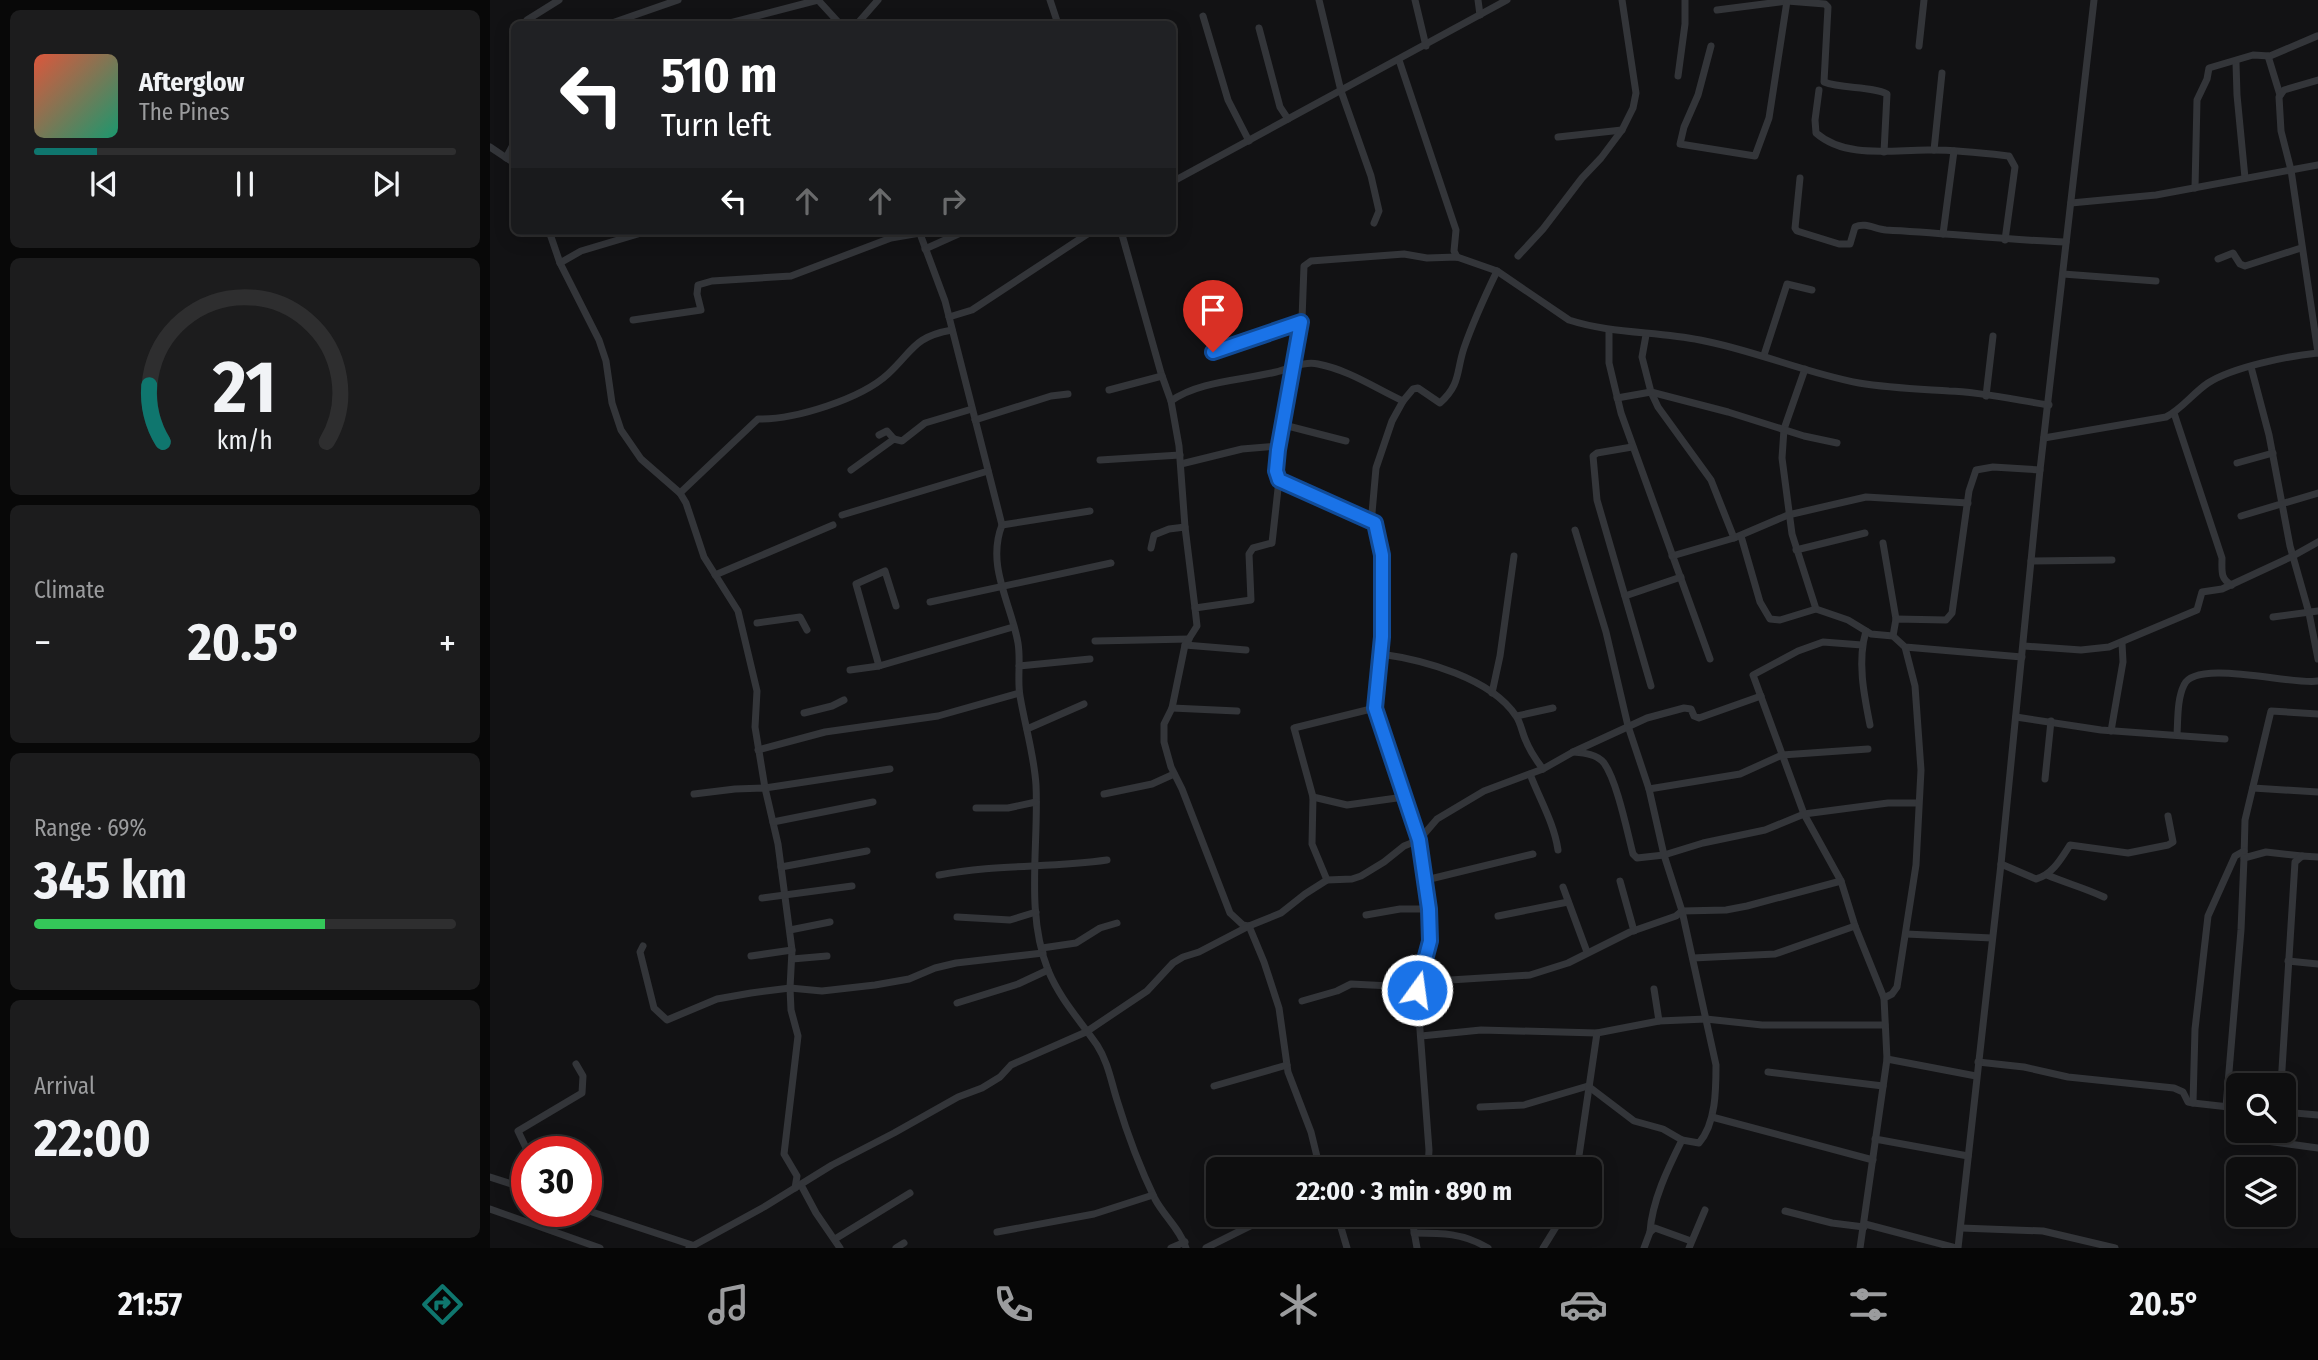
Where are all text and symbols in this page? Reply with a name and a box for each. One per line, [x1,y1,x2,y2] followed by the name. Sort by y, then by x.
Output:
[661,46,777,105] text: 510 m
[546,49,637,140] icon: left
[139,67,244,98] text: Afterglow
[139,98,230,126] text: The Pines
[661,106,771,144] text: Turn left
[85,165,123,203] icon: previous
[226,165,264,203] icon: pause
[367,165,405,203] icon: next
[715,182,753,220] icon: left
[788,182,826,220] icon: ahead
[861,182,899,220] icon: ahead
[934,182,972,220] icon: right
[1183,280,1243,352] pin
[1194,291,1232,329] icon: arrive
[212,345,277,432] text: 21
[217,426,273,456] text: km/h
[34,576,105,604] text: Climate
[188,611,302,674] text: 20.5°
[34,620,51,666] text: −
[439,620,456,666] text: +
[34,814,147,842] text: Range · 69%
[34,849,187,912] text: 345 km
[1380,953,1454,1027] position arrow
[34,1072,95,1100] text: Arrival
[2226,1073,2296,1227] map controls
[2226,1073,2296,1143] button: search
[34,1107,151,1170] text: 22:00
[511,1136,602,1227] speed limit sign: 30
[2226,1157,2296,1227] button: layers
[1296,1176,1512,1207] text: 22:00 · 3 min · 890 m
[418,1280,467,1329] icon: directions
[704,1280,753,1329] icon: music
[989,1280,1038,1329] icon: phone
[1274,1280,1323,1329] icon: climate
[1559,1280,1608,1329] icon: car
[1844,1280,1893,1329] icon: filters
[118,1285,182,1323] text: 21:57
[2130,1285,2200,1323] text: 20.5°

